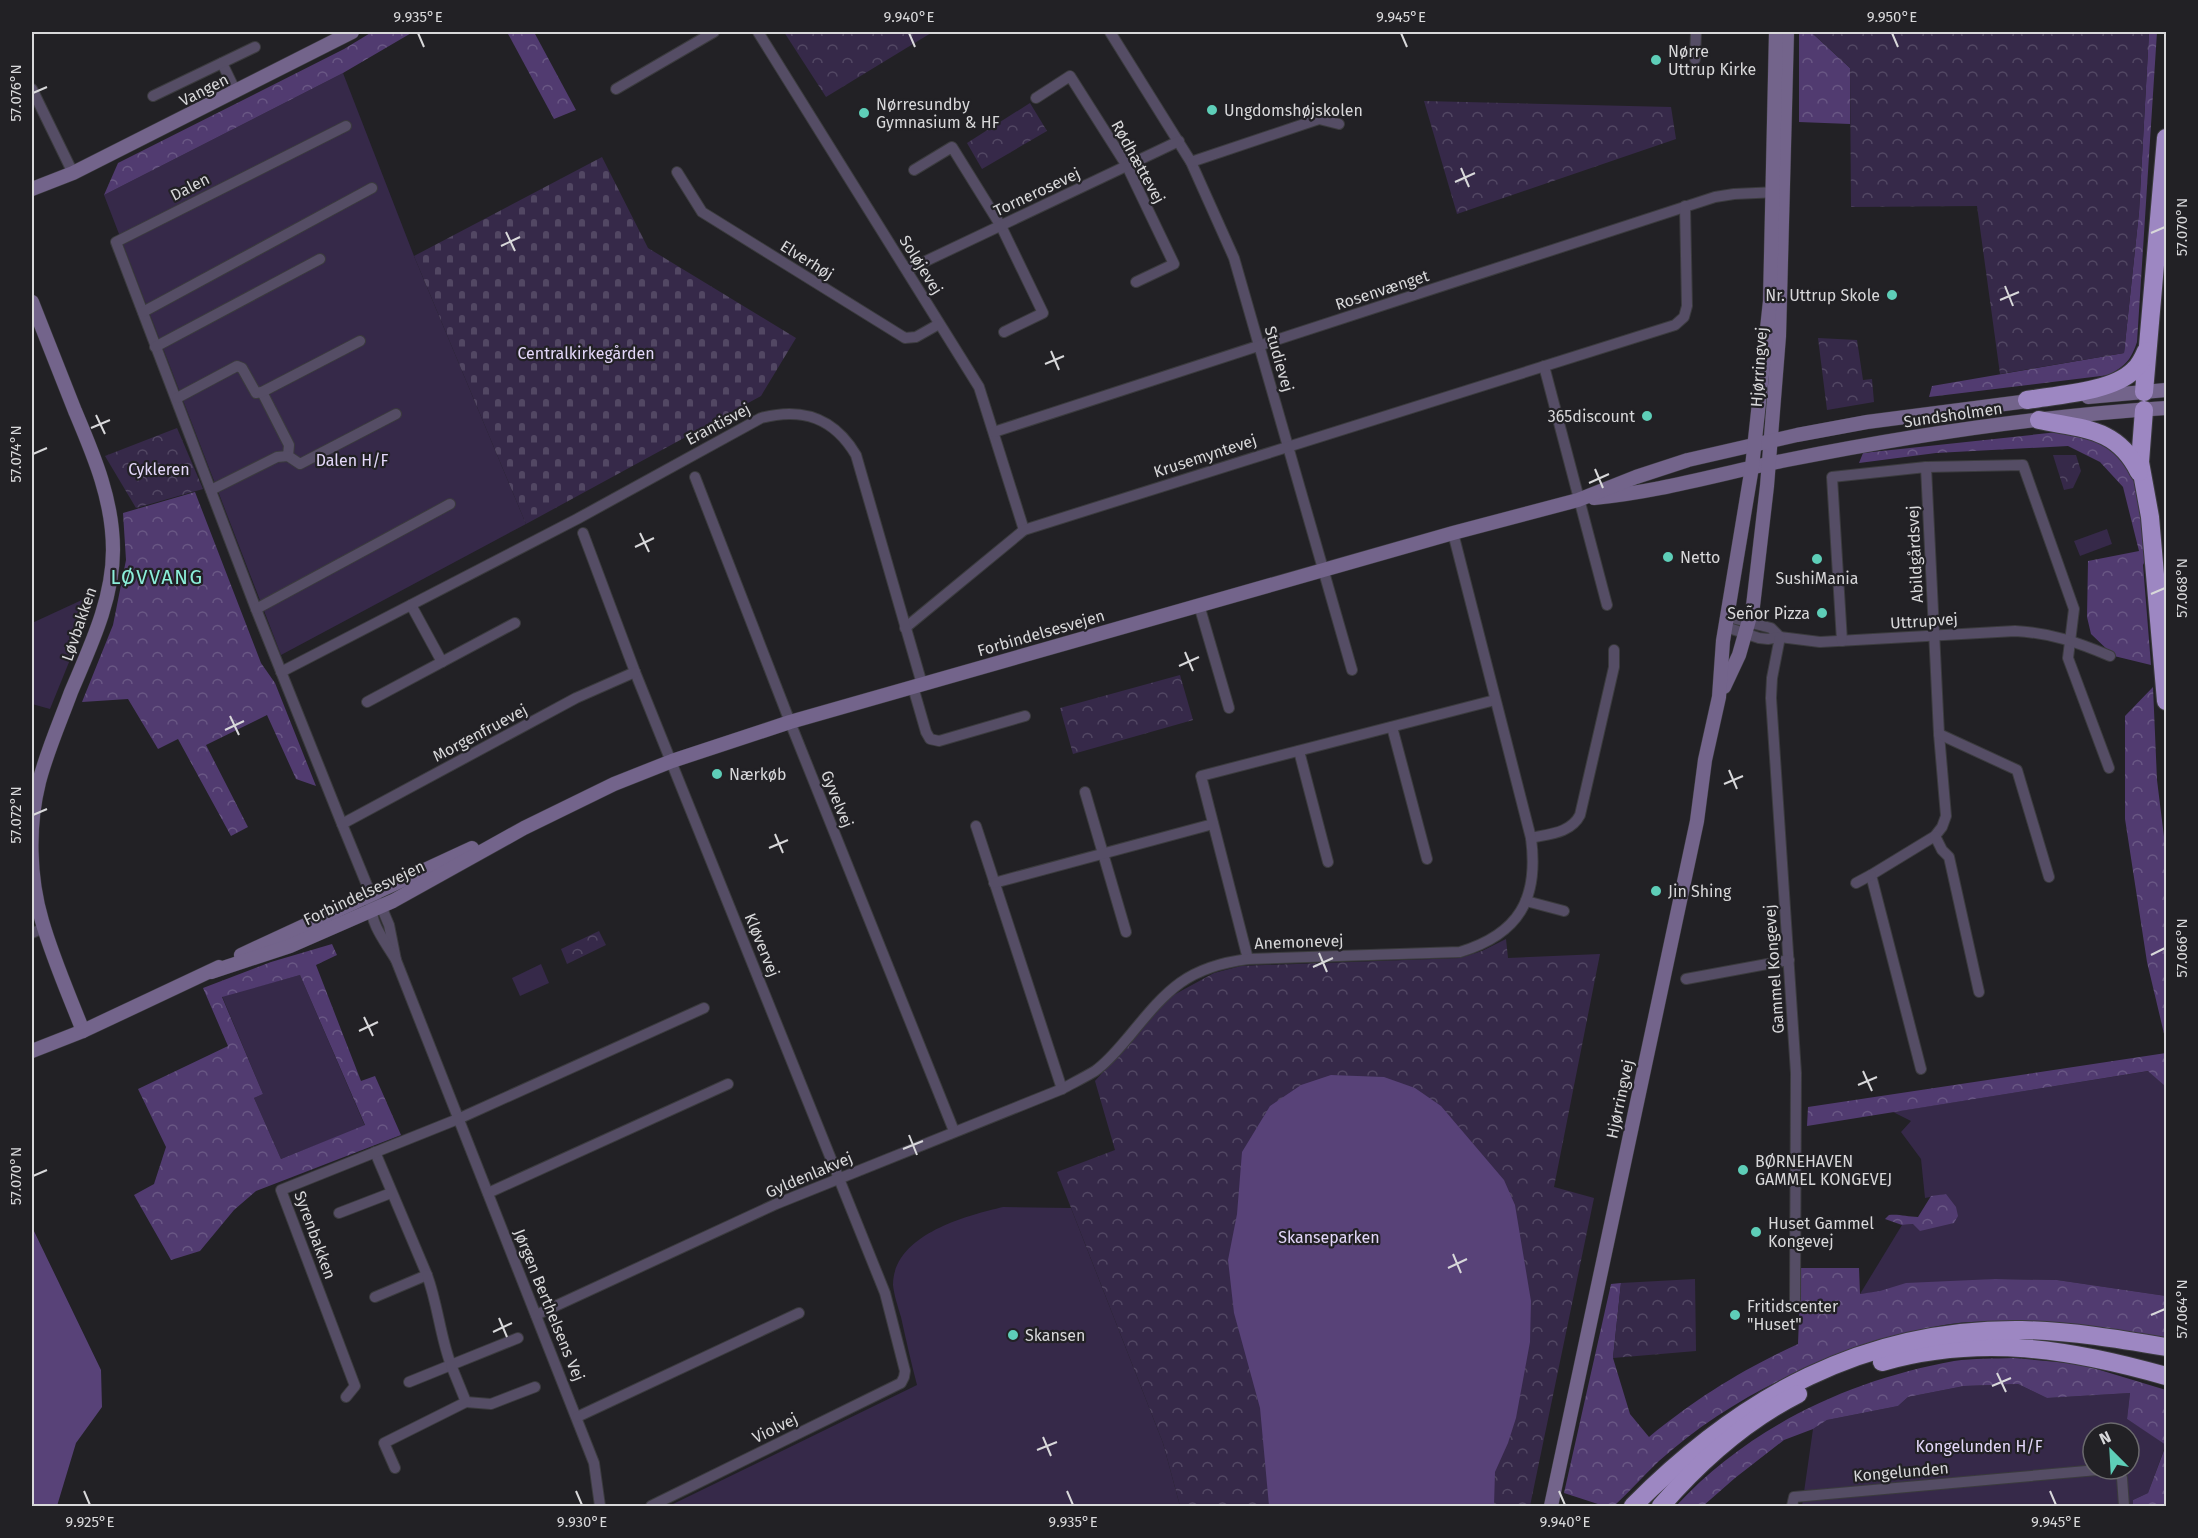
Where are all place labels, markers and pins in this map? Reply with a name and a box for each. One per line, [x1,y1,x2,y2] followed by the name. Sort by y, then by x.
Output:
[1668,42,1756,79] place label: Nørre Uttrup Kirke
[1649,53,1663,67] marker: Nørre Uttrup Kirke
[876,95,1000,132] place label: Nørresundby Gymnasium & HF
[1224,101,1363,120] place label: Ungdomshøjskolen
[1205,103,1219,117] marker: Ungdomshøjskolen
[857,106,871,120] marker: Nørresundby Gymnasium & HF
[1765,286,1880,305] place label: Nr. Uttrup Skole
[1885,288,1899,302] marker: Nr. Uttrup Skole
[1548,407,1635,426] place label: 365discount
[1640,409,1654,423] marker: 365discount
[1680,548,1720,567] place label: Netto
[1661,550,1675,564] marker: Netto
[1810,552,1824,566] marker: SushiMania
[1775,569,1859,588] place label: SushiMania
[1727,604,1810,623] place label: Señor Pizza
[1815,606,1829,620] marker: Señor Pizza
[729,765,787,784] place label: Nærkøb
[710,767,724,781] marker: Nærkøb
[1668,882,1732,901] place label: Jin Shing
[1649,884,1663,898] marker: Jin Shing
[1755,1152,1892,1189] place label: BØRNEHAVEN GAMMEL KONGEVEJ
[1736,1163,1750,1177] marker: BØRNEHAVEN GAMMEL KONGEVEJ
[1768,1214,1874,1251] place label: Huset Gammel Kongevej
[1749,1225,1763,1239] marker: Huset Gammel Kongevej
[1747,1297,1839,1334] place label: Fritidscenter "Huset"
[1728,1308,1742,1322] marker: Fritidscenter "Huset"
[1025,1326,1085,1345] place label: Skansen
[1006,1328,1020,1342] marker: Skansen

